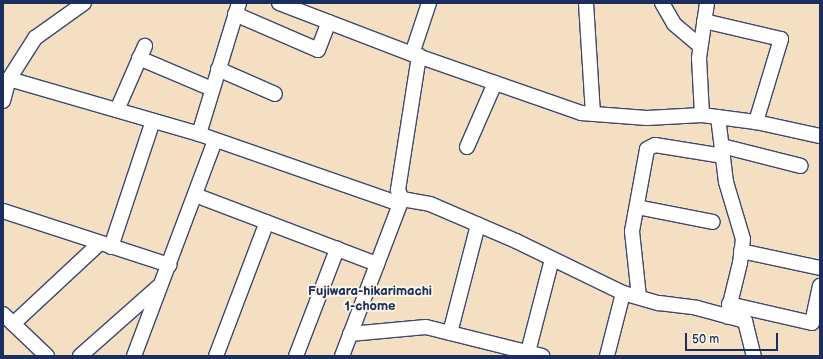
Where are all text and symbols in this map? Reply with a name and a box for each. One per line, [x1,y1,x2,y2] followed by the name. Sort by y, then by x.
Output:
[308,284,432,315] district label: Fujiwara-hikarimachi 1-chome
[687,325,780,351] scale bar
[692,332,719,347] text: 50 m

